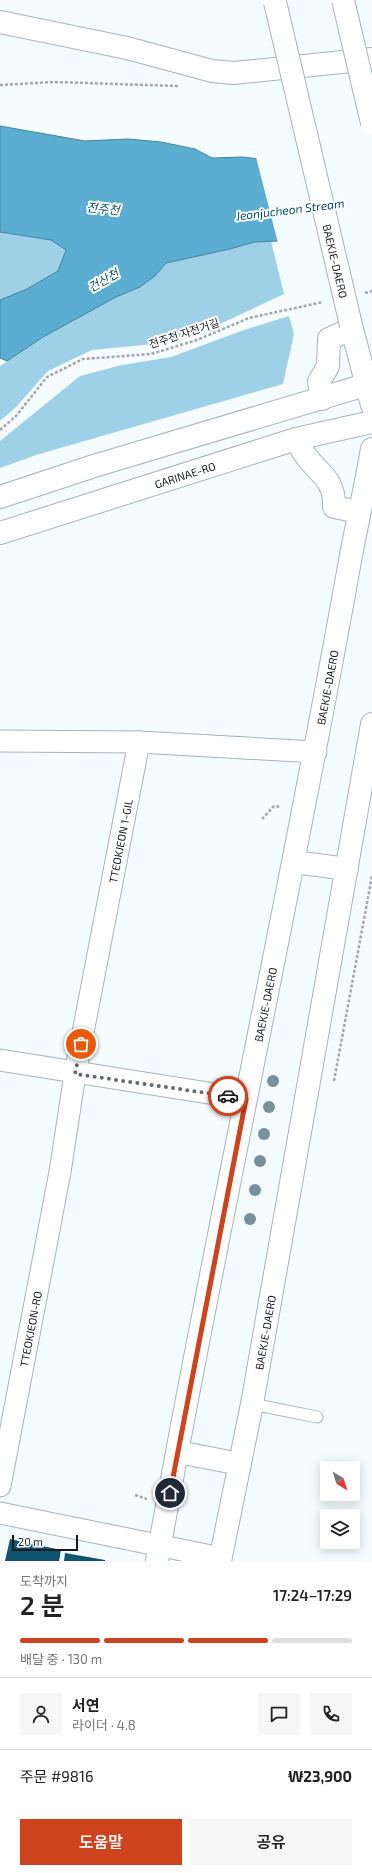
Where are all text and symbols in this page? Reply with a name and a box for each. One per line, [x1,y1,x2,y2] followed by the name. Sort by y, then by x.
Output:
[234,195,345,224] water label: Jeonjucheon Stream
[86,199,122,217] water label: 전주천
[321,223,351,299] street label: BAEKJE-DAERO
[85,265,123,294] water label: 건산천
[147,315,221,351] street label: 전주천 자전거길
[153,459,217,490] street label: GARINAE-RO
[313,649,340,726] street label: BAEKJE-DAERO
[105,798,134,884] street label: TTEOKJEON 1-GIL
[251,966,279,1043] street label: BAEKJE-DAERO
[64,1027,98,1061] pin
[70,1033,92,1055] icon: bag
[208,1076,248,1116] courier
[217,1085,239,1107] icon: car
[16,1290,44,1368] street label: TTEOKJEON-RO
[252,1294,278,1371] street label: BAEKJE-DAERO
[320,1461,360,1501] north arrow
[320,1461,360,1549] map controls
[153,1476,187,1510] pin
[159,1482,181,1504] icon: home
[320,1509,360,1549] button: layers
[12,1533,78,1552] scale bar
[18,1535,43,1548] text: 20 m
[20,1573,68,1589] text: 도착까지
[273,1586,352,1604] text: 17:24–17:29
[20,1589,65,1620] text: 2 분
[20,1651,102,1667] text: 배달 중 · 130 m
[20,1693,62,1735] button: person
[258,1693,300,1735] button: chat
[310,1693,352,1735] button: phone
[72,1696,100,1714] text: 서연
[72,1717,136,1733] text: 라이더 · 4.8
[20,1767,93,1785] text: 주문 #9816
[288,1767,352,1785] text: ₩23,900
[20,1819,182,1865] button: 도움말
[190,1819,352,1865] button: 공유

